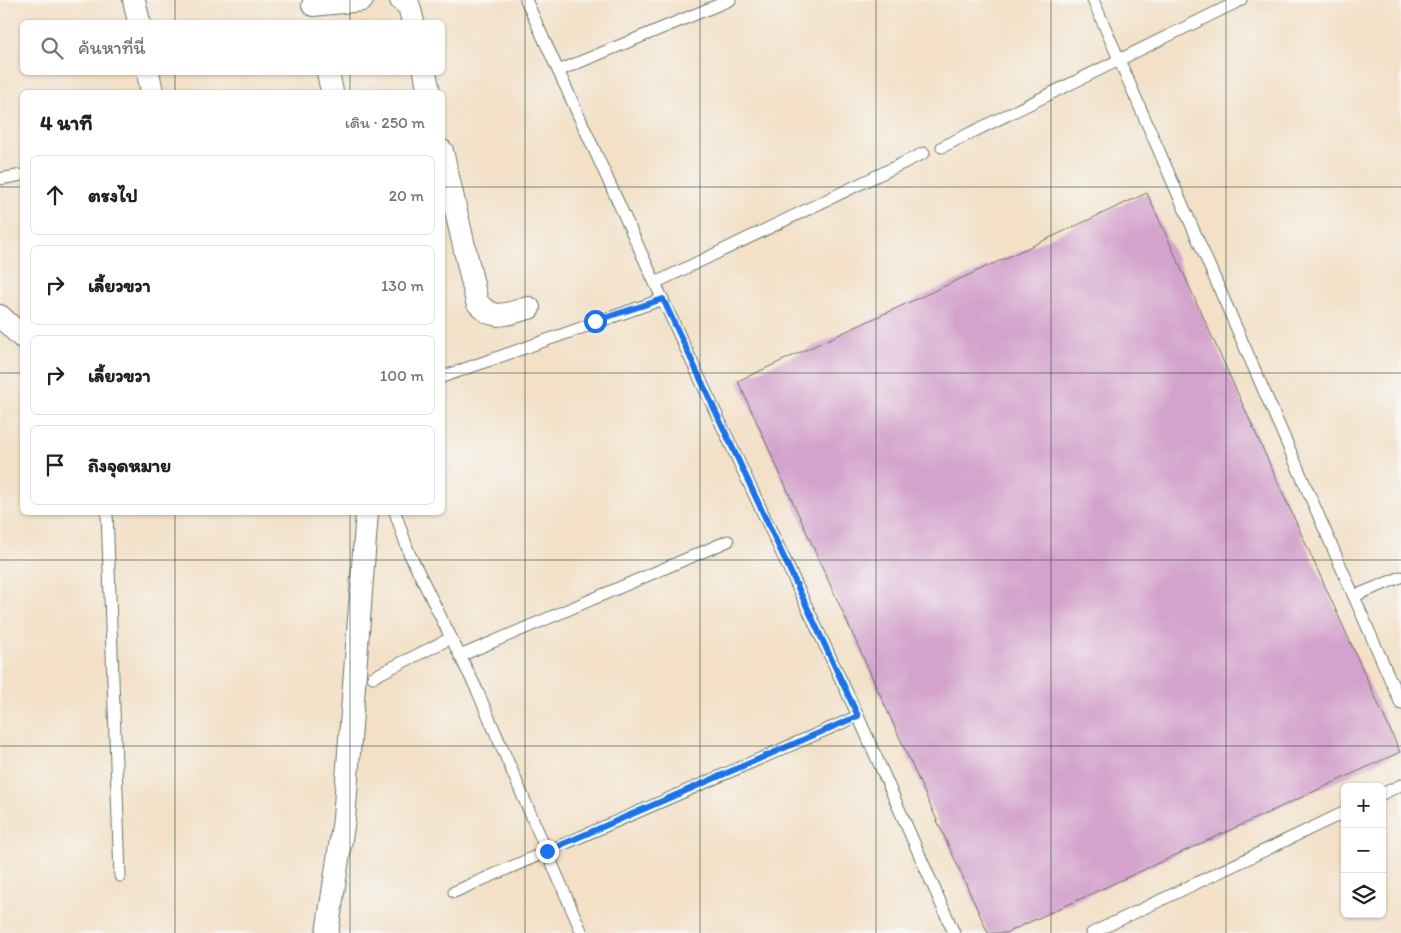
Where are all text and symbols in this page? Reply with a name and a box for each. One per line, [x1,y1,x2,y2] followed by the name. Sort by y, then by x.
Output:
[20,20,445,75] search box
[38,34,66,62] icon: search
[78,36,146,59] text: ค้นหาที่นี่
[40,110,92,135] text: 4 นาที
[345,113,425,132] text: เดิน · 250 m
[41,181,69,209] icon: ahead
[88,184,138,207] text: ตรงไป
[389,186,424,205] text: 20 m
[41,271,69,299] icon: right
[88,274,151,297] text: เลี้ยวขวา
[381,276,424,295] text: 130 m
[584,310,607,333] route start
[41,361,69,389] icon: right
[88,364,151,387] text: เลี้ยวขวา
[380,366,424,385] text: 100 m
[41,451,69,479] icon: arrive
[88,454,171,477] text: ถึงจุดหมาย
[1341,783,1386,918] map controls
[1341,783,1386,828] button: +
[1341,828,1386,873] button: −
[536,840,559,863] route end
[1341,873,1386,918] button: layers

